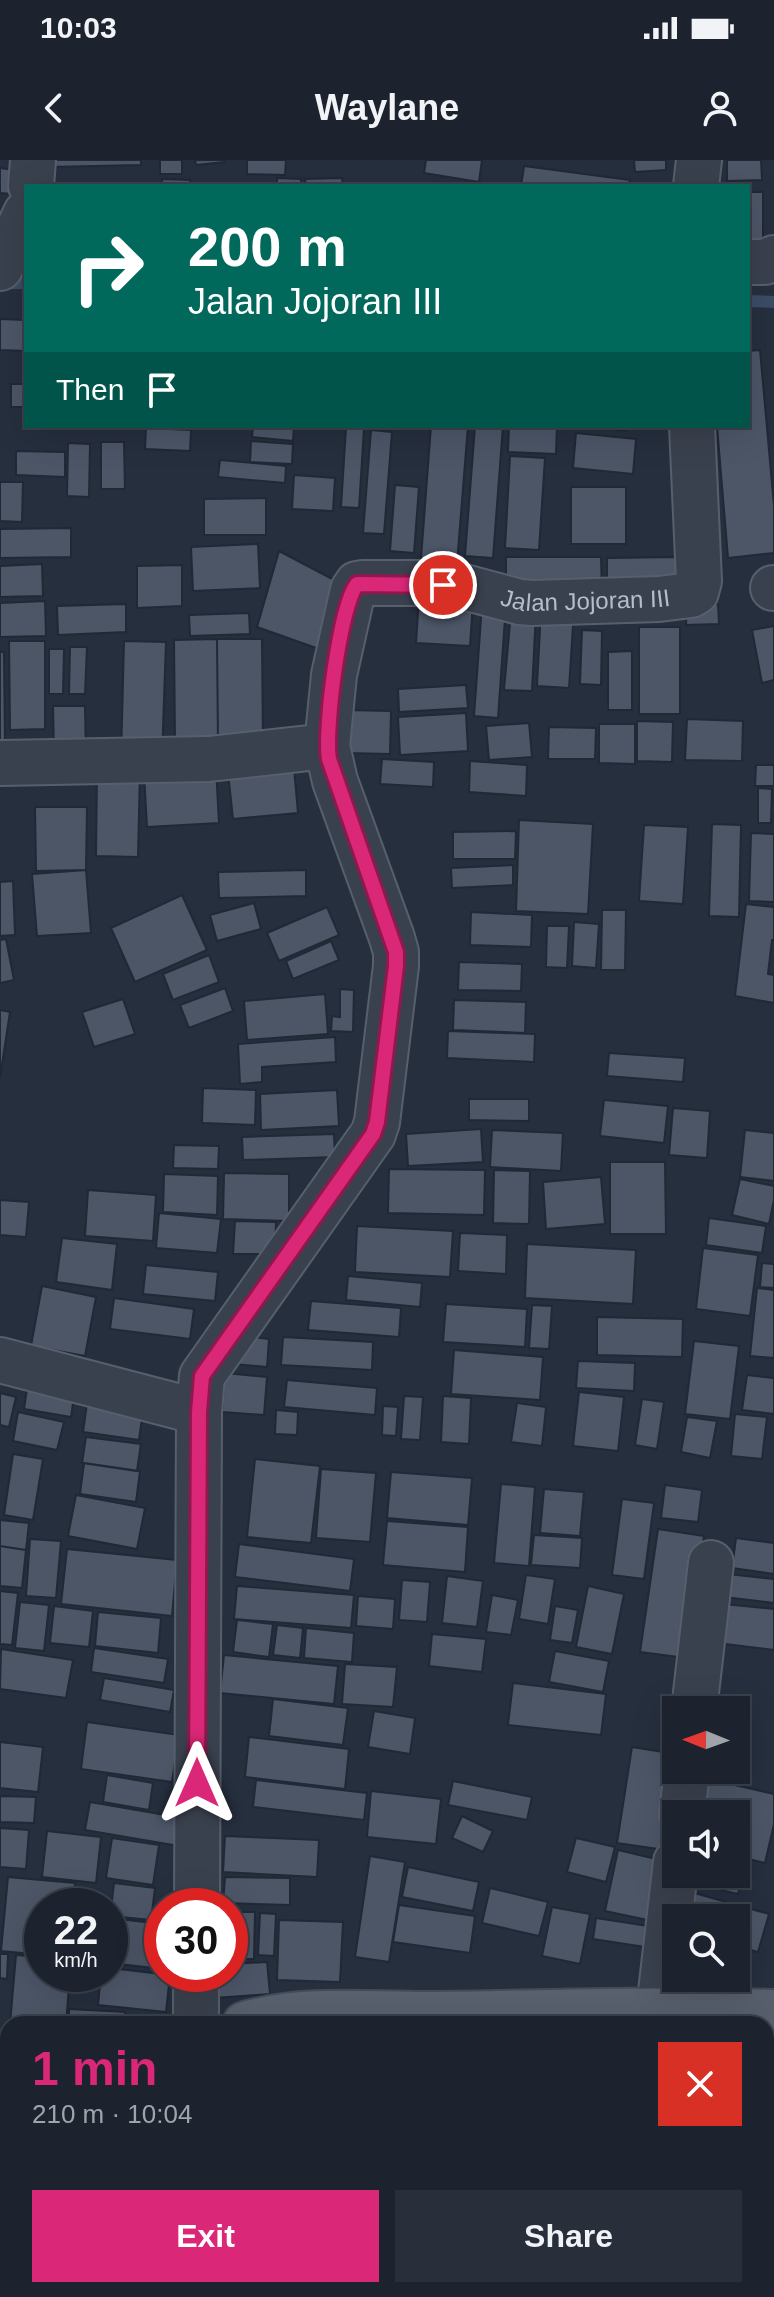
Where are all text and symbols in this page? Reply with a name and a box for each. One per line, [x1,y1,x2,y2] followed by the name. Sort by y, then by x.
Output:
[40,11,117,44] text: 10:03
[32,86,76,130] icon: back
[698,86,742,130] icon: person
[315,87,459,128] text: Waylane
[188,215,347,278] text: 200 m
[56,216,160,320] icon: right
[188,281,442,322] text: Jalan Jojoran III
[140,368,184,412] icon: arrive
[56,373,124,406] text: Then
[409,551,477,619] pin
[421,563,465,607] icon: arrive
[498,583,672,616] street label: Jalan Jojoran III
[662,1696,750,1784] north arrow
[662,1696,750,1992] map controls
[155,1741,239,1825] position arrow
[662,1800,750,1888] button: sound
[144,1888,248,1992] speed limit sign: 30
[662,1904,750,1992] button: search
[54,1908,98,1952] text: 22
[54,1949,98,1971] text: km/h
[32,2042,157,2095] text: 1 min
[658,2042,742,2126] button: close
[32,2099,192,2129] text: 210 m · 10:04
[32,2190,379,2282] button: Exit
[395,2190,742,2282] button: Share

